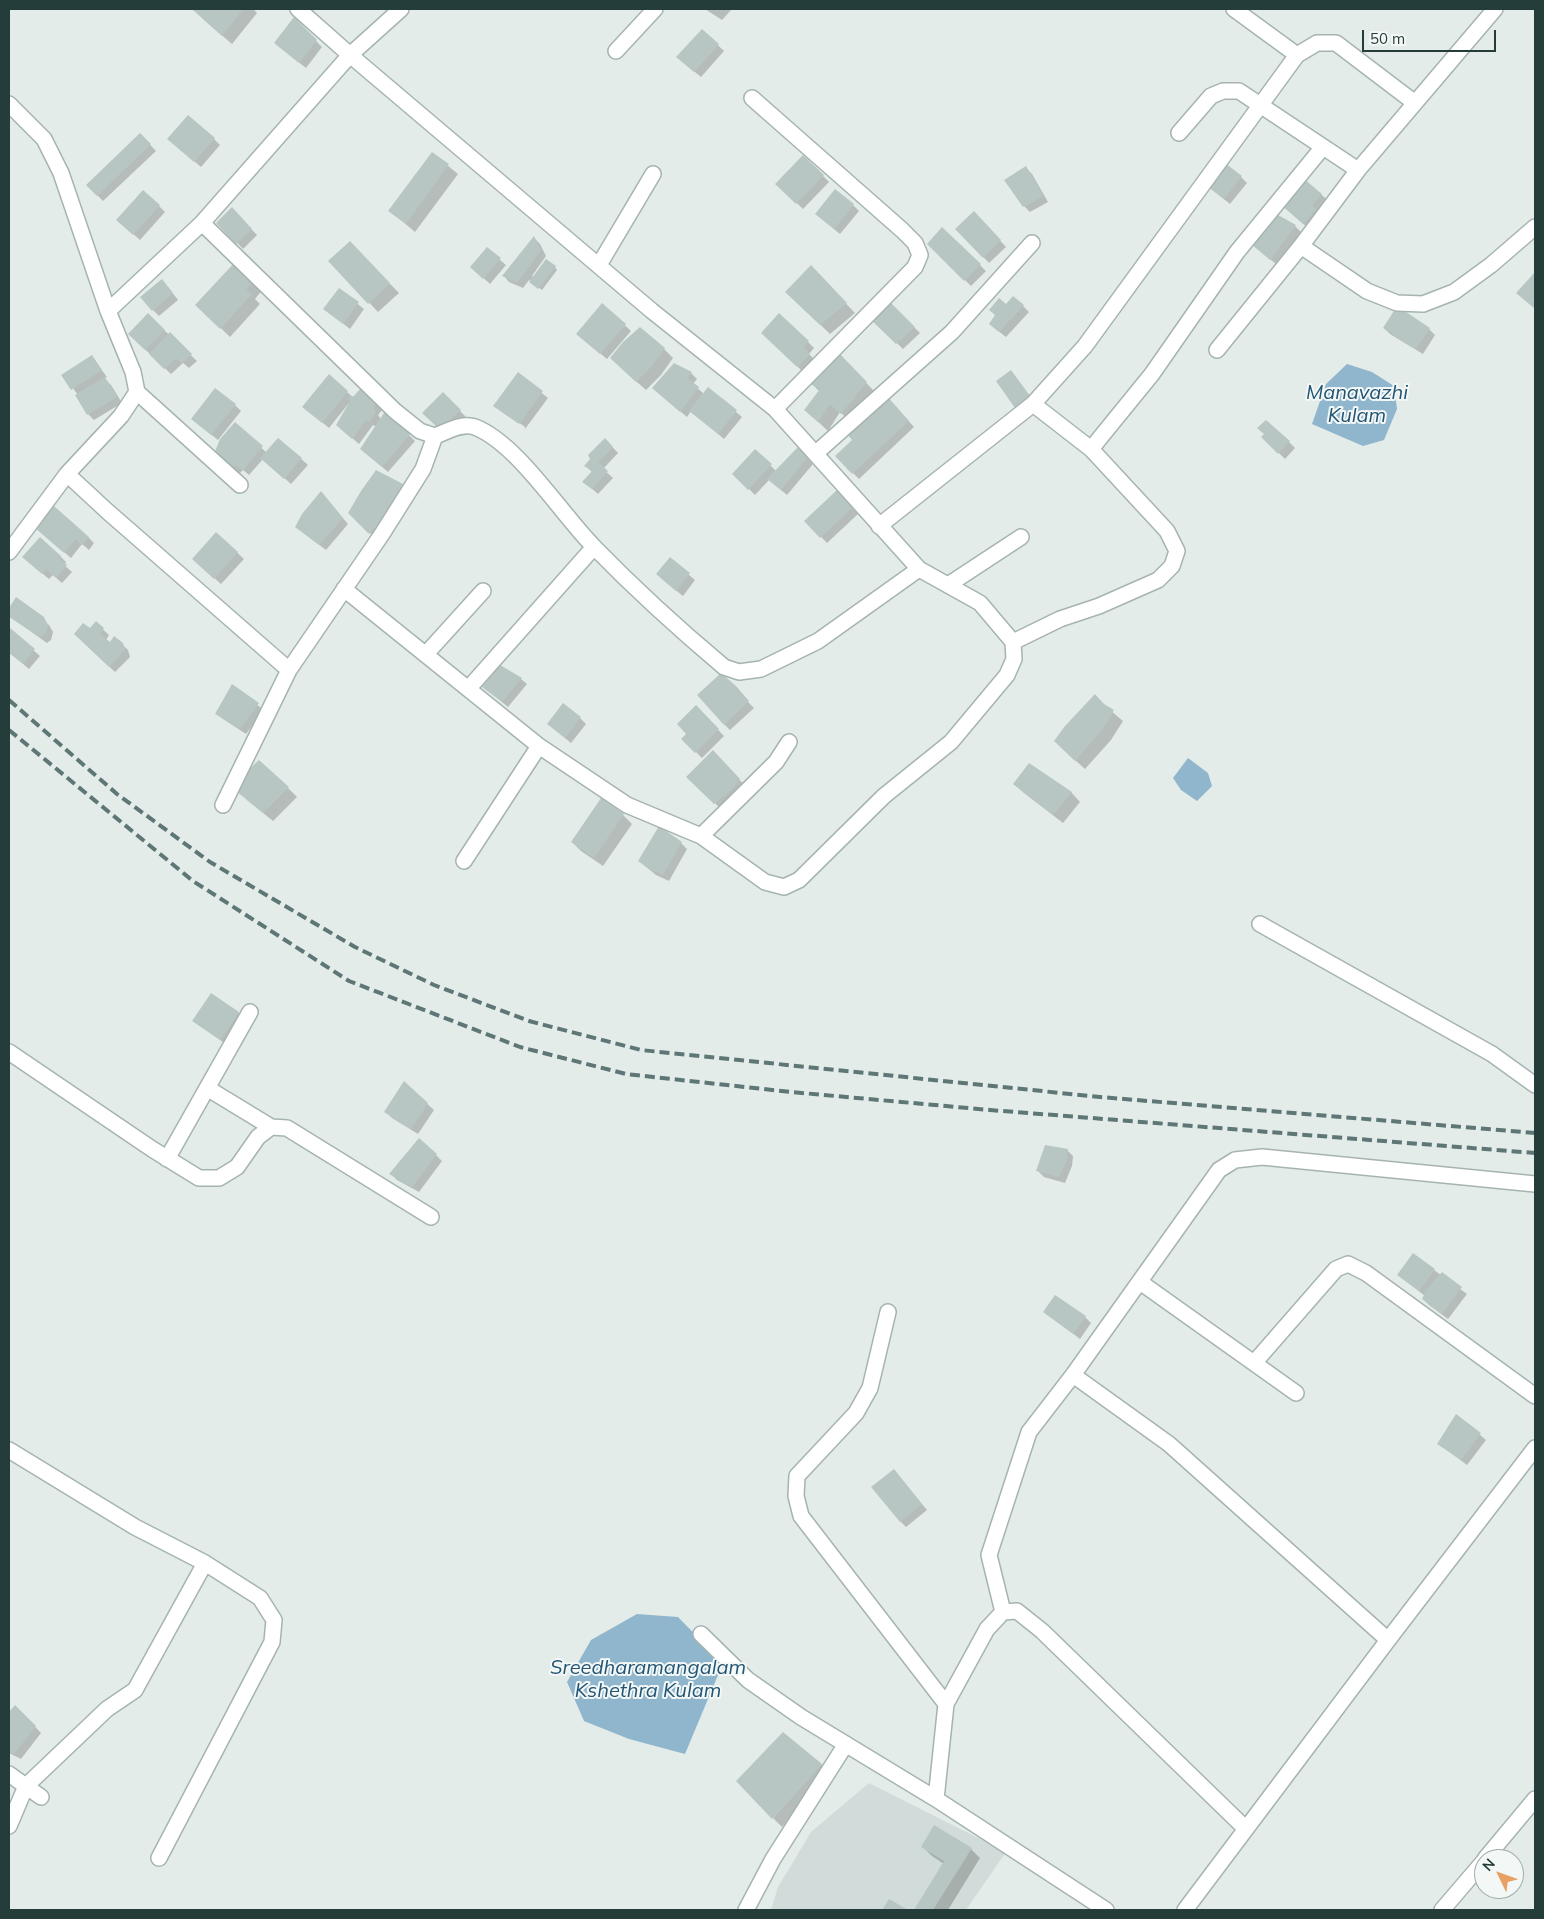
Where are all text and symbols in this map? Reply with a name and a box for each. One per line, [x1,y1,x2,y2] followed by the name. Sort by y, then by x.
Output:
[1364,20,1498,52] scale bar
[1370,29,1405,48] text: 50 m
[1306,381,1408,428] water label: Manavazhi Kulam
[550,1656,746,1703] water label: Sreedharamangalam Kshethra Kulam
[1474,1849,1524,1899] north arrow
[1478,1855,1499,1875] text: N

